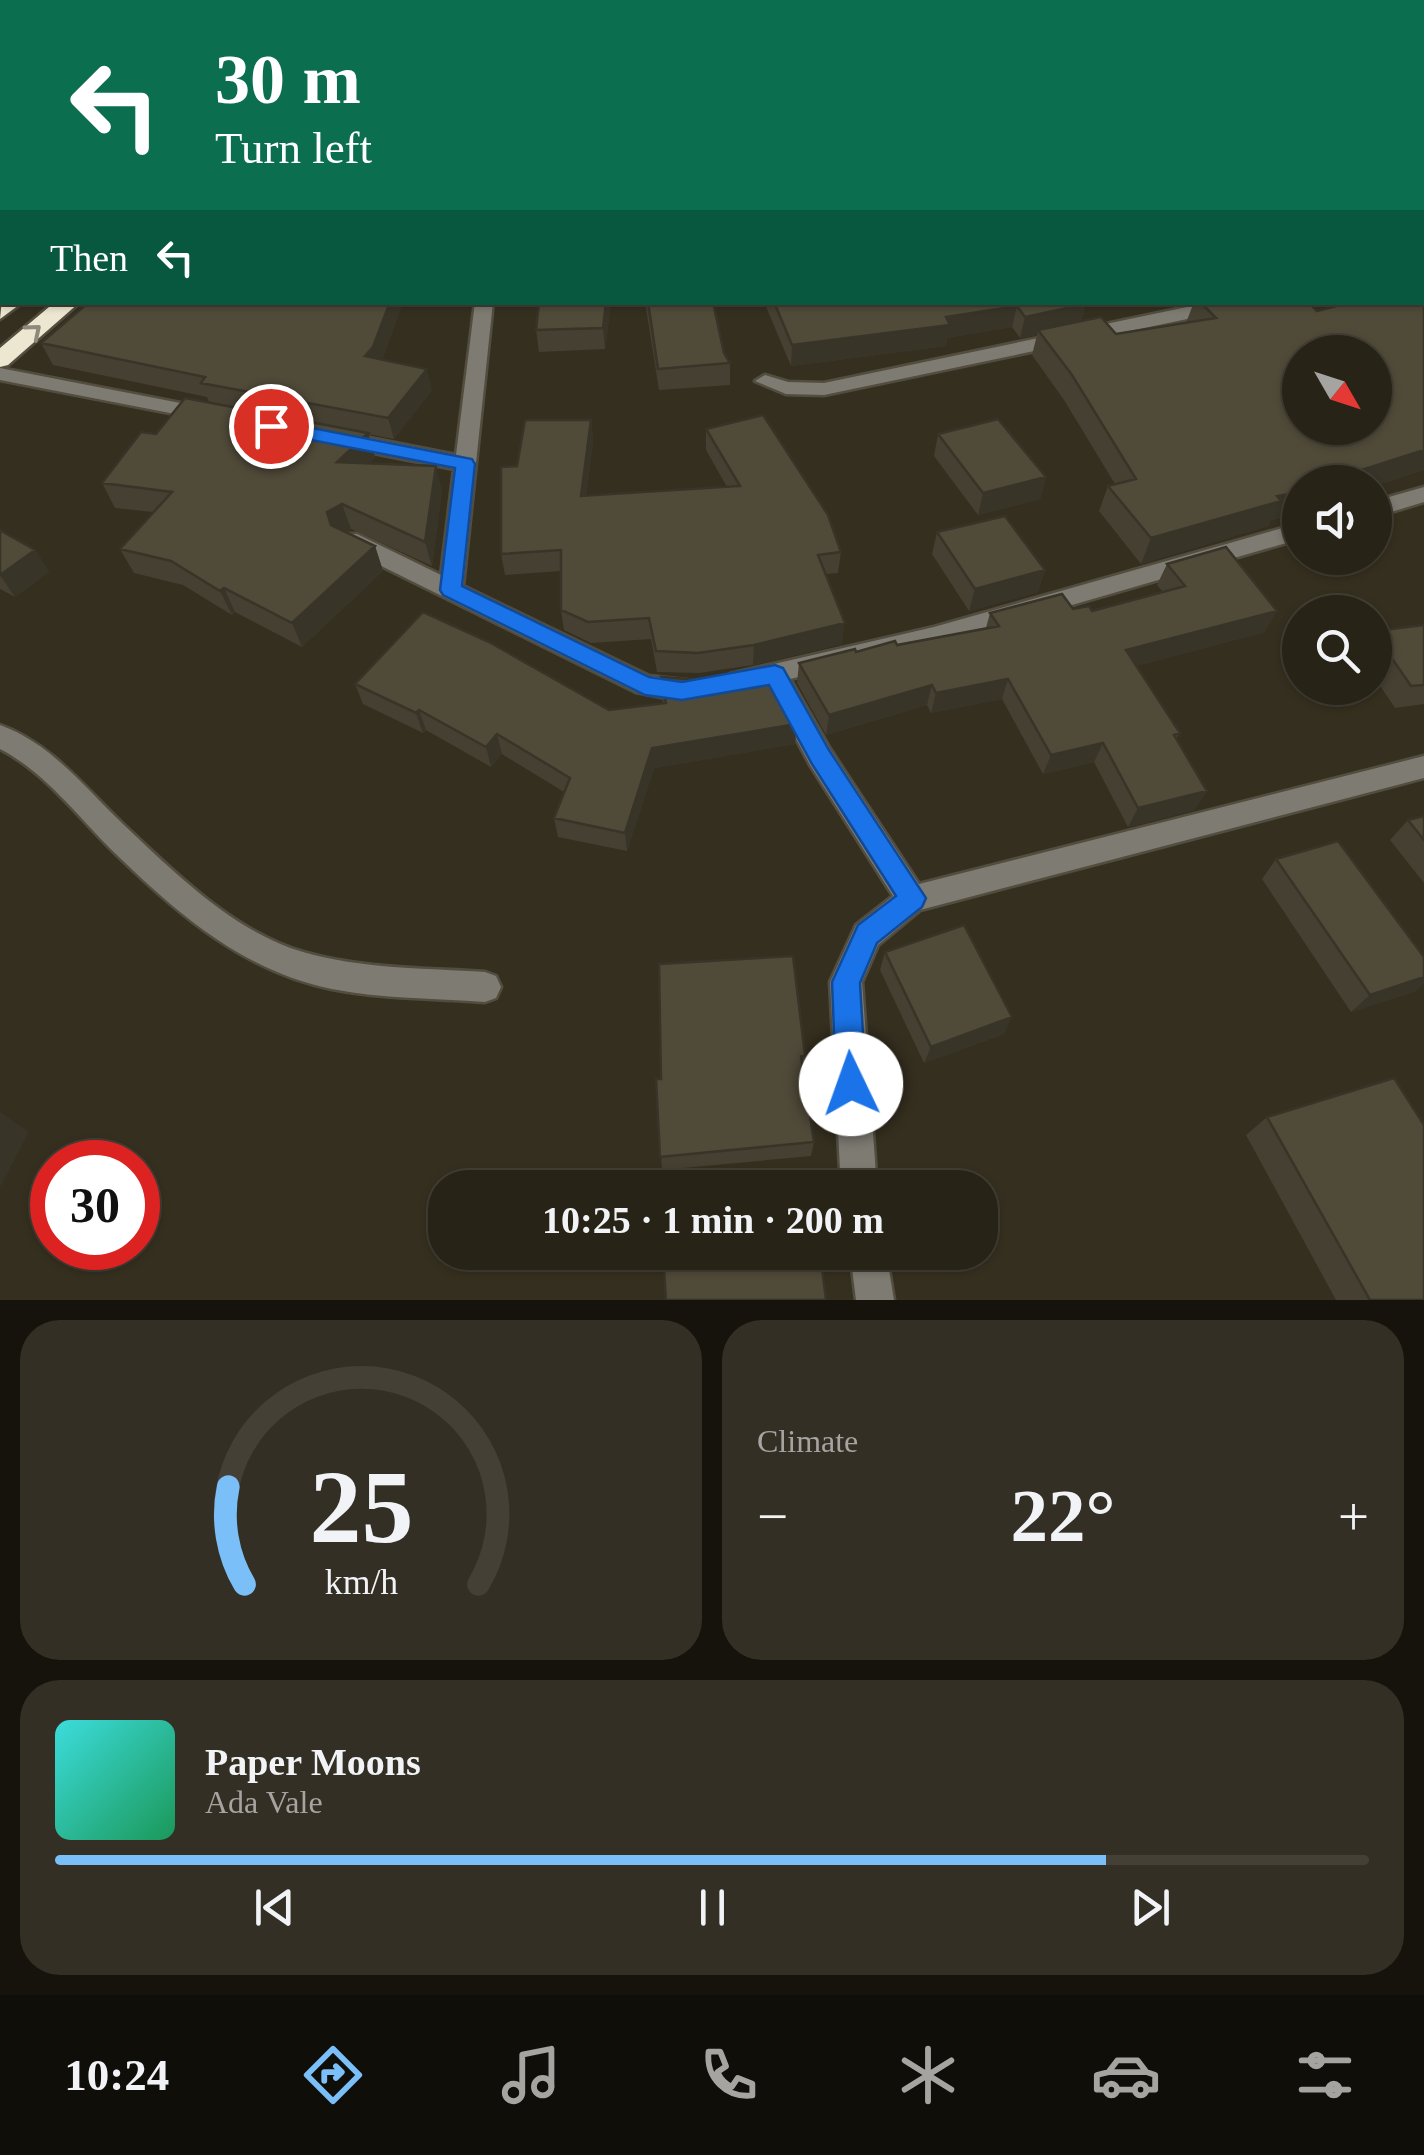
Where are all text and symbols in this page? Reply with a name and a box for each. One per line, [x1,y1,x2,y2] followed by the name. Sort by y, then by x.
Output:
[50,40,180,170] icon: left
[215,41,361,118] text: 30 m
[215,123,372,173] text: Turn left
[148,230,203,285] icon: left
[50,237,128,279] text: Then
[23,325,41,343] one-way arrow
[1282,335,1392,445] north arrow
[1282,335,1392,705] map controls
[229,384,314,469] pin
[244,399,299,454] icon: arrive
[1282,465,1392,575] button: sound
[1282,595,1392,705] button: search
[799,1032,903,1136] position arrow
[30,1140,160,1270] speed limit sign: 30
[542,1199,884,1241] text: 10:25 · 1 min · 200 m
[757,1423,858,1459] text: Climate
[309,1449,413,1564] text: 25
[1011,1474,1116,1557] text: 22°
[757,1486,788,1547] text: −
[1338,1486,1369,1547] text: +
[324,1562,398,1602] text: km/h
[205,1741,421,1783] text: Paper Moons
[205,1784,323,1820] text: Ada Vale
[247,1880,302,1935] icon: previous
[685,1880,740,1935] icon: pause
[1123,1880,1178,1935] icon: next
[298,2040,368,2110] icon: directions
[496,2040,566,2110] icon: music
[694,2040,764,2110] icon: phone
[893,2040,963,2110] icon: climate
[1091,2040,1161,2110] icon: car
[1290,2040,1360,2110] icon: filters
[64,2050,169,2100] text: 10:24

